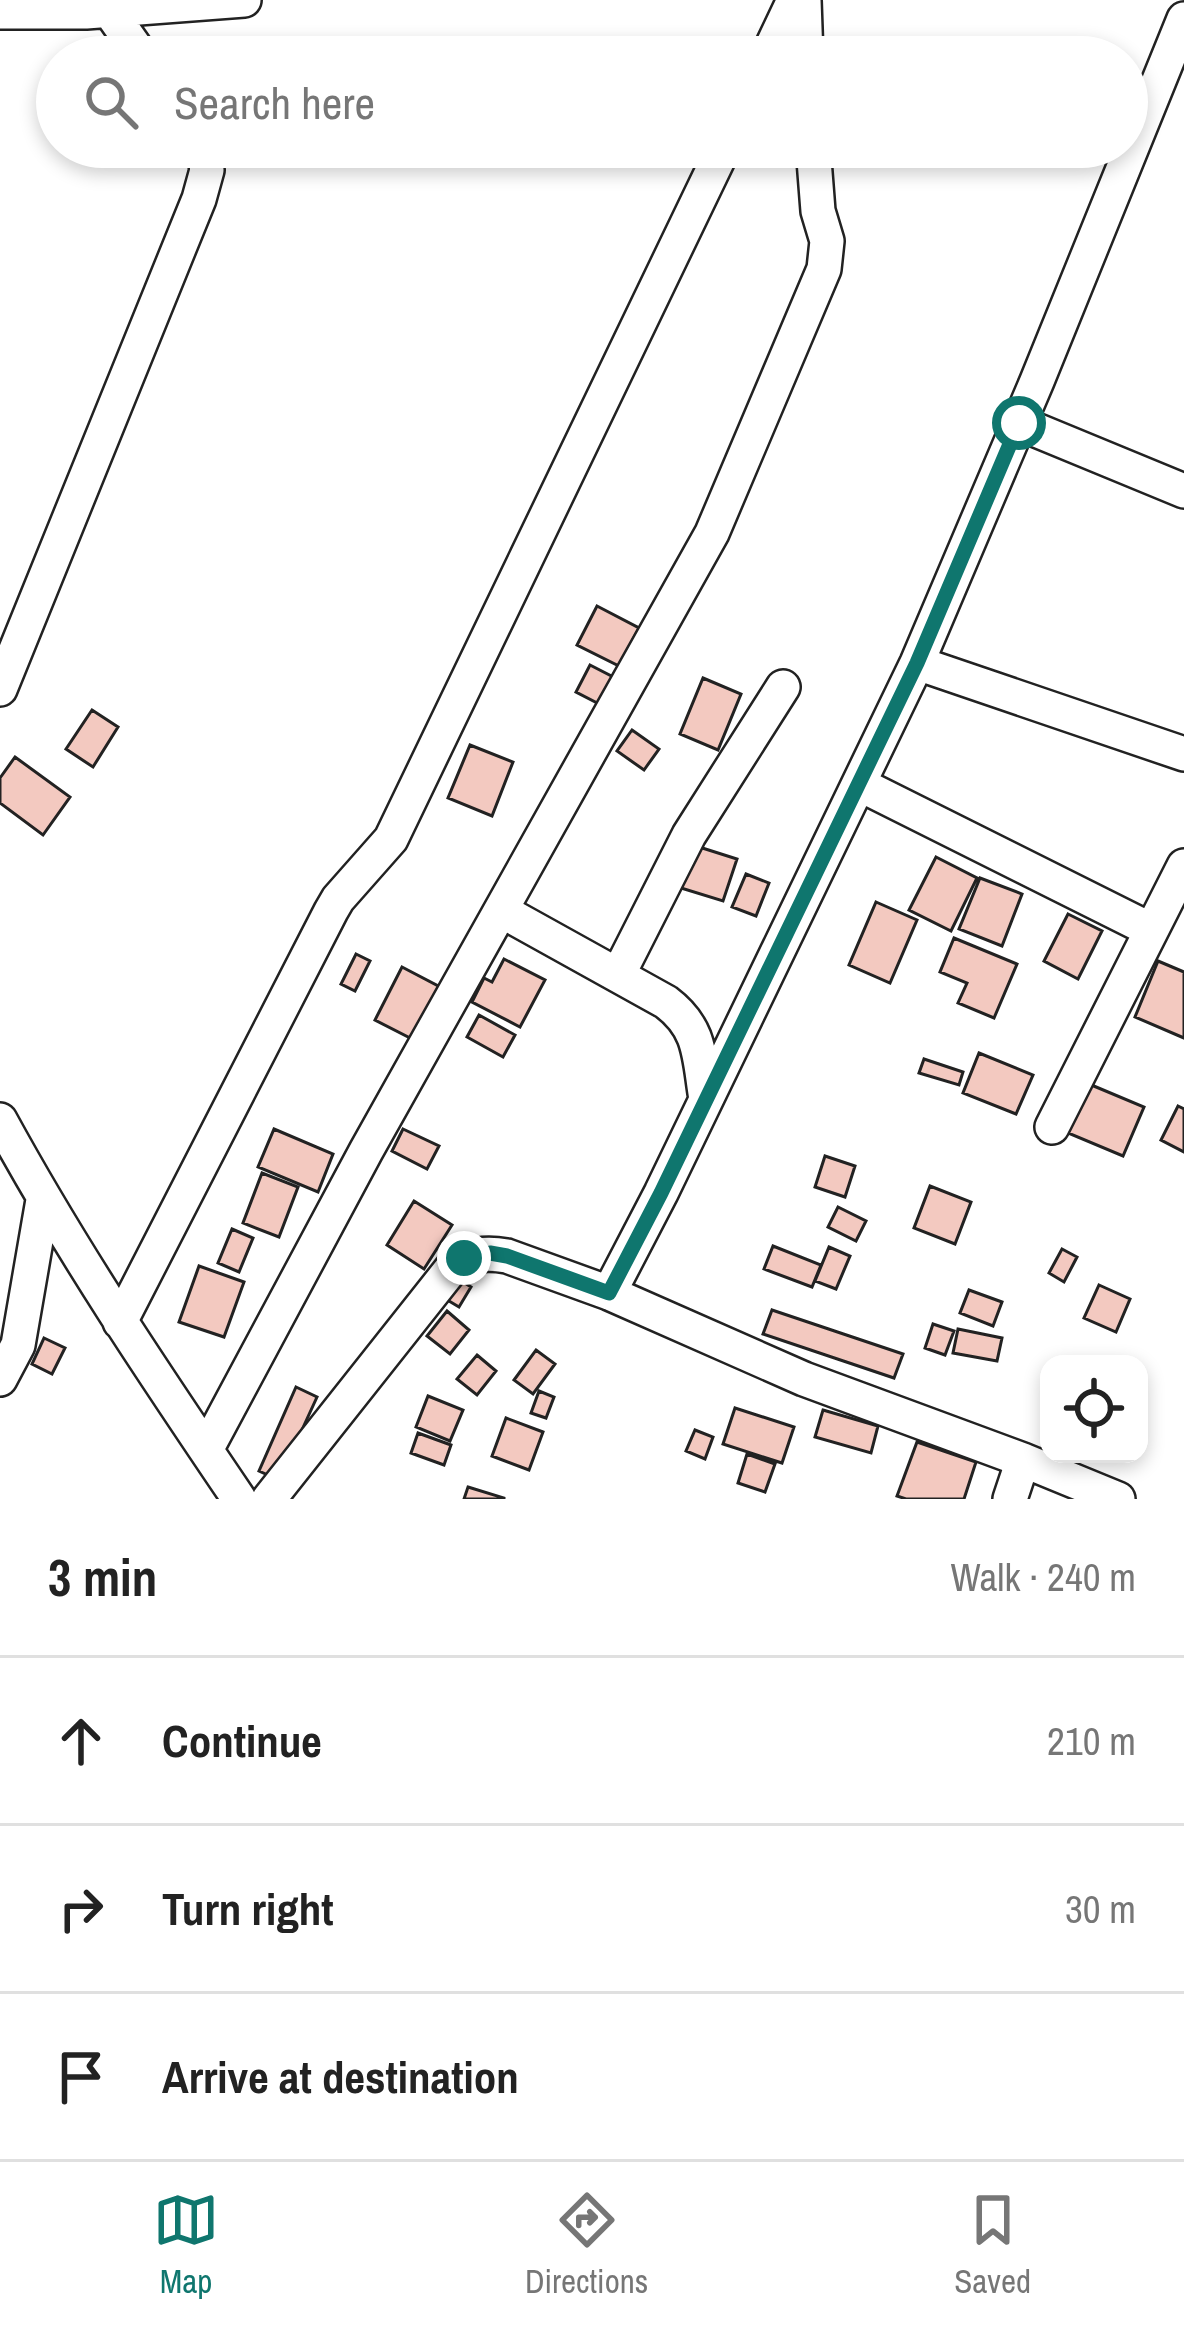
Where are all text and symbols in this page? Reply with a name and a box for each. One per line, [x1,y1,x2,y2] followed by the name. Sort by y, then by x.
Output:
[36,36,1148,168] search box
[78,69,144,135] icon: search
[174,72,375,133] text: Search here
[992,396,1046,450] route start
[437,1231,491,1285] route end
[1040,1355,1148,1463] map controls
[1040,1355,1148,1463] button: locate
[48,1543,157,1612] text: 3 min
[951,1551,1136,1603] text: Walk · 240 m
[48,1708,114,1774] icon: ahead
[162,1710,322,1771] text: Continue
[1047,1715,1136,1767] text: 210 m
[48,1876,114,1942] icon: right
[162,1878,334,1939] text: Turn right
[1065,1883,1136,1935] text: 30 m
[48,2044,114,2110] icon: arrive
[162,2046,519,2107] text: Arrive at destination
[153,2187,219,2303] tab: Map
[525,2187,648,2303] tab: Directions
[954,2187,1031,2303] tab: Saved

